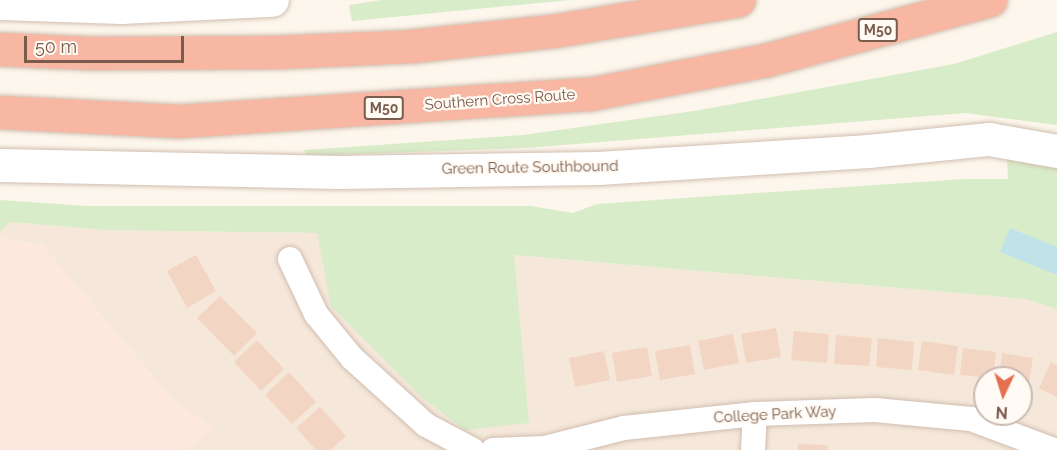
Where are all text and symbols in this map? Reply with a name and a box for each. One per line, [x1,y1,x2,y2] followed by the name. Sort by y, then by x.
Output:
[857,19,899,41] road number: M50
[27,24,188,62] scale bar
[35,36,77,57] text: 50 m
[424,86,576,114] street label: Southern Cross Route
[363,97,405,119] road number: M50
[441,157,619,179] street label: Green Route Southbound
[973,366,1033,426] north arrow
[713,403,837,427] street label: College Park Way
[995,403,1009,422] text: N

